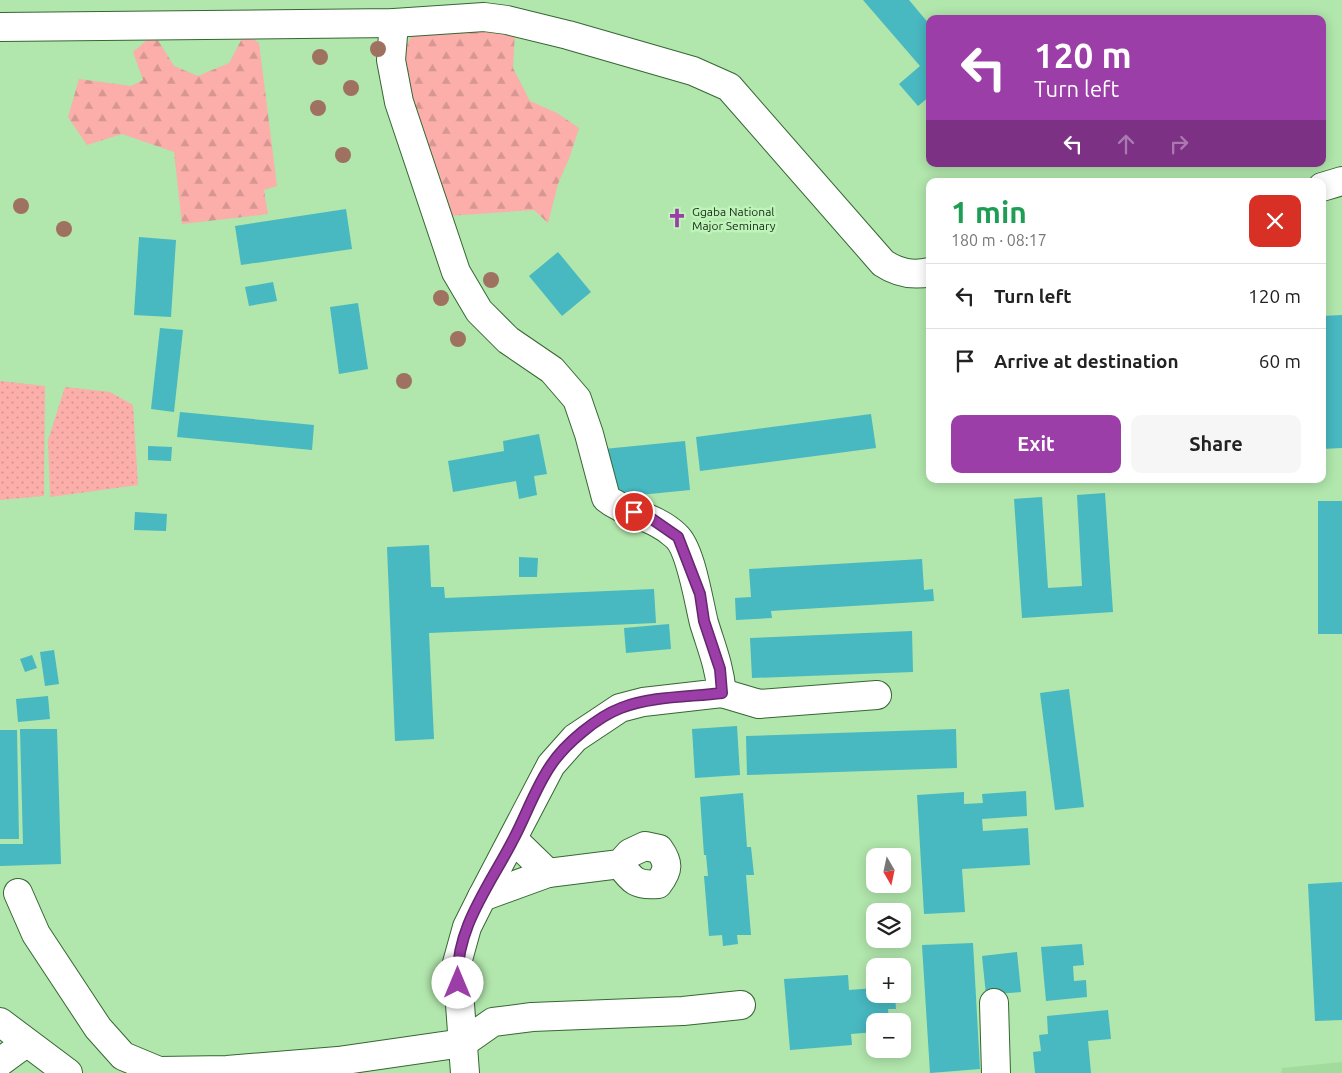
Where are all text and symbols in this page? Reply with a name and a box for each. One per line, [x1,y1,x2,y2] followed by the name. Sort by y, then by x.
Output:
[951,35,1016,100] icon: left
[1034,35,1132,75] text: 120 m
[1034,76,1119,101] text: Turn left
[1059,130,1087,158] icon: left
[1112,130,1140,158] icon: ahead
[1165,130,1193,158] icon: right
[951,195,1027,229] text: 1 min
[1249,195,1301,247] button: close
[692,205,776,232] place label: Ggaba National Major Seminary
[666,207,688,229] church icon: Ggaba National Major Seminary
[951,231,1047,249] text: 180 m · 08:17
[951,282,979,310] icon: left
[994,285,1072,307] text: Turn left
[1248,285,1301,307] text: 120 m
[951,347,979,375] icon: arrive
[994,350,1179,372] text: Arrive at destination
[1259,350,1301,372] text: 60 m
[951,415,1121,473] button: Exit
[1131,415,1301,473] button: Share
[613,491,655,533] pin
[620,498,648,526] icon: arrive
[866,848,911,892] north arrow
[866,848,911,1058] map controls
[866,903,911,948] button: layers
[431,956,483,1008] position arrow
[866,958,911,1003] button: +
[866,1013,911,1058] button: −

